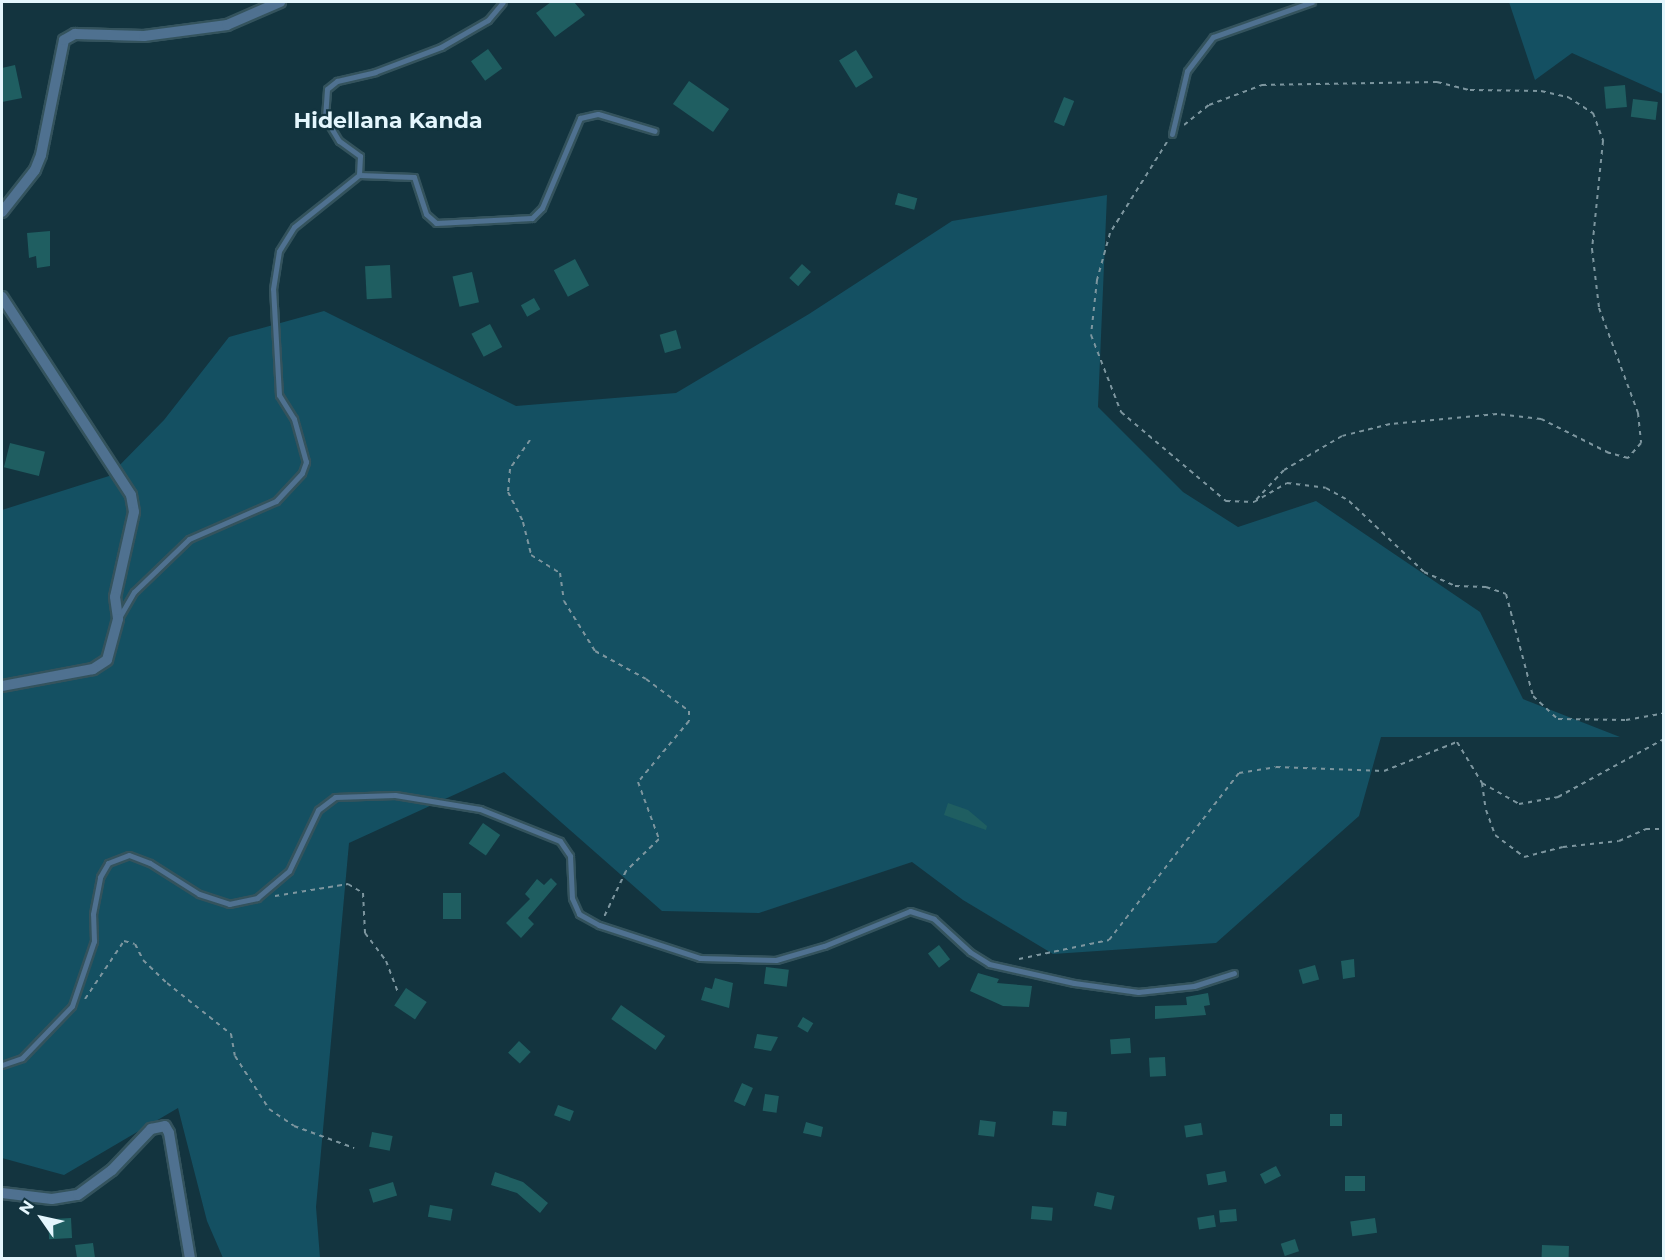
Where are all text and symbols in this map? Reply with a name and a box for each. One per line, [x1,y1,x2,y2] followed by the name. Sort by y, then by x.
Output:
[293,108,483,134] district label: Hidellana Kanda
[12,1188,72,1248] north arrow
[15,1197,38,1218] text: N

